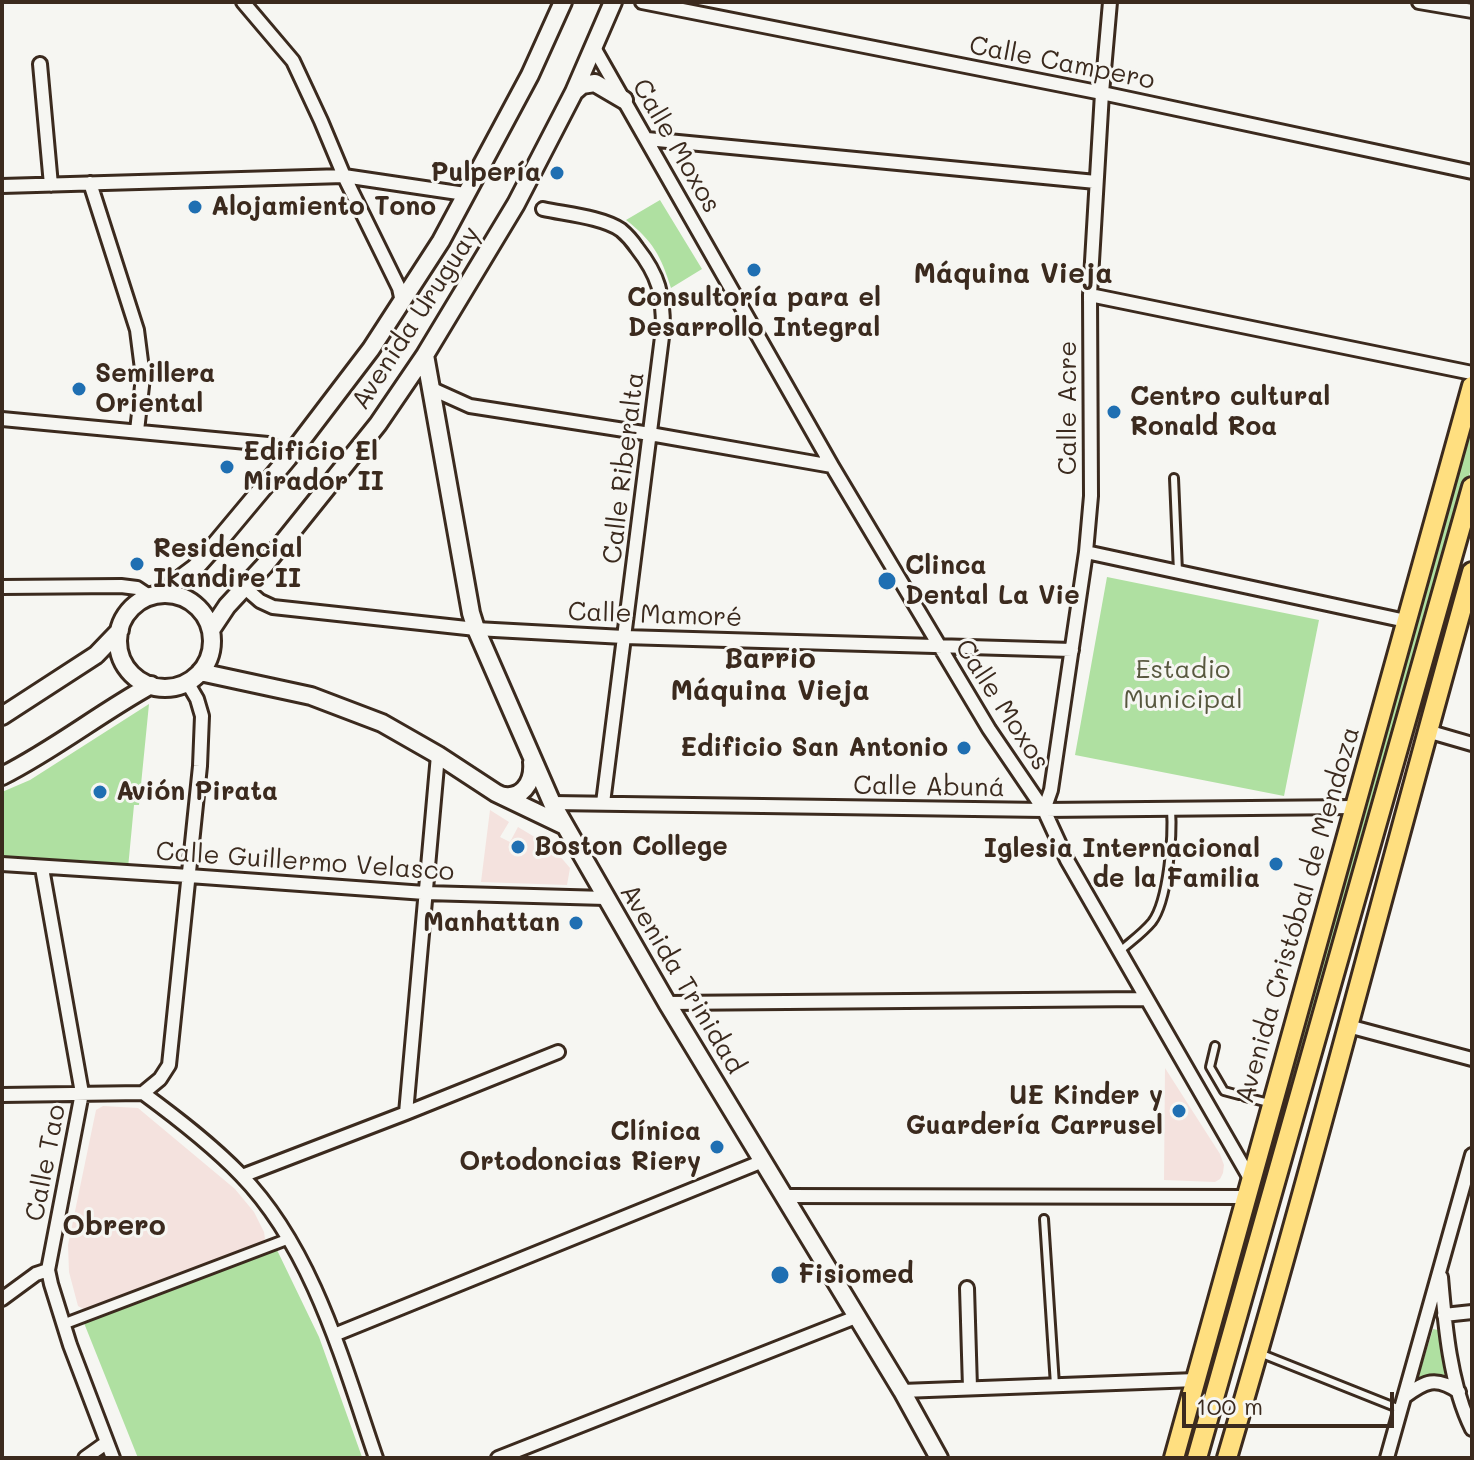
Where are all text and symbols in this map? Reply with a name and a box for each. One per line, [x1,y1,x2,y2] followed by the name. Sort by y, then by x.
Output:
[967,30,1157,96] street label: Calle Campero
[625,73,727,219] street label: Calle Moxos
[431,157,541,189] place label: Pulpería
[548,164,566,182] marker: Pulpería
[211,191,436,223] place label: Alojamiento Tono
[186,198,204,216] marker: Alojamiento Tono
[345,220,487,416] street label: Avenida Uruguay
[913,257,1113,291] district label: Máquina Vieja
[745,261,763,279] marker: Consultoría para el Desarrollo Integral
[627,282,881,344] place label: Consultoría para el Desarrollo Integral
[1052,341,1084,475] street label: Calle Acre
[95,358,215,420] place label: Semillera Oriental
[597,370,651,566] street label: Calle Riberalta
[70,380,88,398] marker: Semillera Oriental
[1130,381,1330,442] place label: Centro cultural Ronald Roa
[1105,403,1123,421] marker: Centro cultural Ronald Roa
[243,436,384,498] place label: Edificio El Mirador II
[218,458,236,476] marker: Edificio El Mirador II
[153,533,303,594] place label: Residencial Ikandire II
[905,550,1080,612] place label: Clinca Dental La Vie
[128,555,146,573] marker: Residencial Ikandire II
[876,570,898,592] marker: Clinca Dental La Vie
[567,596,743,634] street label: Calle Mamoré
[948,634,1056,776] street label: Calle Moxos
[670,642,870,708] district label: Barrio Máquina Vieja
[1123,654,1243,716] park label: Estadio Municipal
[1229,723,1367,1107] street label: Avenida Cristóbal de Mendoza
[680,732,948,764] place label: Edificio San Antonio
[955,739,973,757] marker: Edificio San Antonio
[853,770,1005,804] street label: Calle Abuná
[116,776,278,808] place label: Avión Pirata
[91,783,109,801] marker: Avión Pirata
[534,831,728,863] place label: Boston College
[984,833,1260,894] place label: Iglesia Internacional de la Familia
[155,836,455,888] street label: Calle Guillermo Velasco
[509,838,527,856] marker: Boston College
[1267,855,1285,873] marker: Iglesia Internacional de la Familia
[613,879,751,1079] street label: Avenida Trinidad
[423,907,560,939] place label: Manhattan
[567,914,585,932] marker: Manhattan
[906,1080,1163,1142] place label: UE Kinder y Guardería Carrusel
[19,1102,73,1224] street label: Calle Tao
[1170,1102,1188,1120] marker: UE Kinder y Guardería Carrusel
[459,1116,701,1178] place label: Clínica Ortodoncias Riery
[708,1138,726,1156] marker: Clínica Ortodoncias Riery
[62,1209,166,1243] district label: Obrero
[798,1259,914,1291] place label: Fisiomed
[769,1264,791,1286] marker: Fisiomed
[1186,1376,1398,1426] scale bar
[1196,1390,1263,1421] text: 100 m

